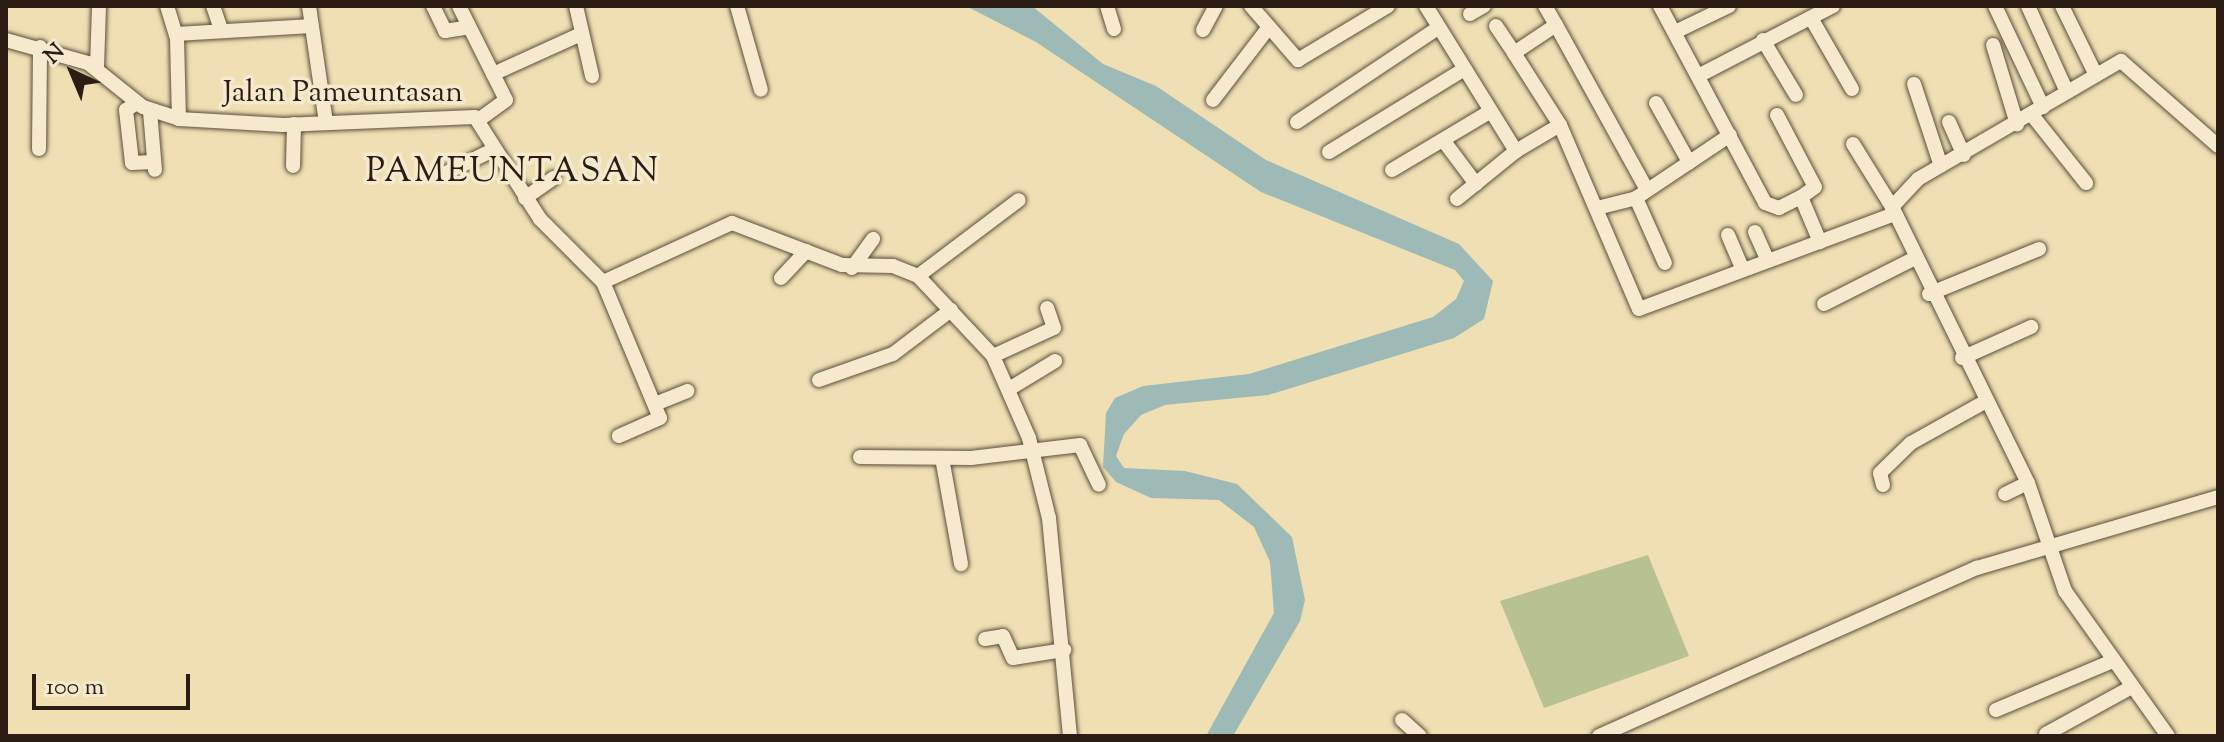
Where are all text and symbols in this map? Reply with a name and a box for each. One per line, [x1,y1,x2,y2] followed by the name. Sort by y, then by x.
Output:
[32,32,112,112] north arrow
[38,37,73,72] text: N
[223,76,463,112] street label: Jalan Pameuntasan
[366,153,660,193] district label: PAMEUNTASAN
[36,658,194,708] scale bar
[46,671,104,705] text: 100 m

